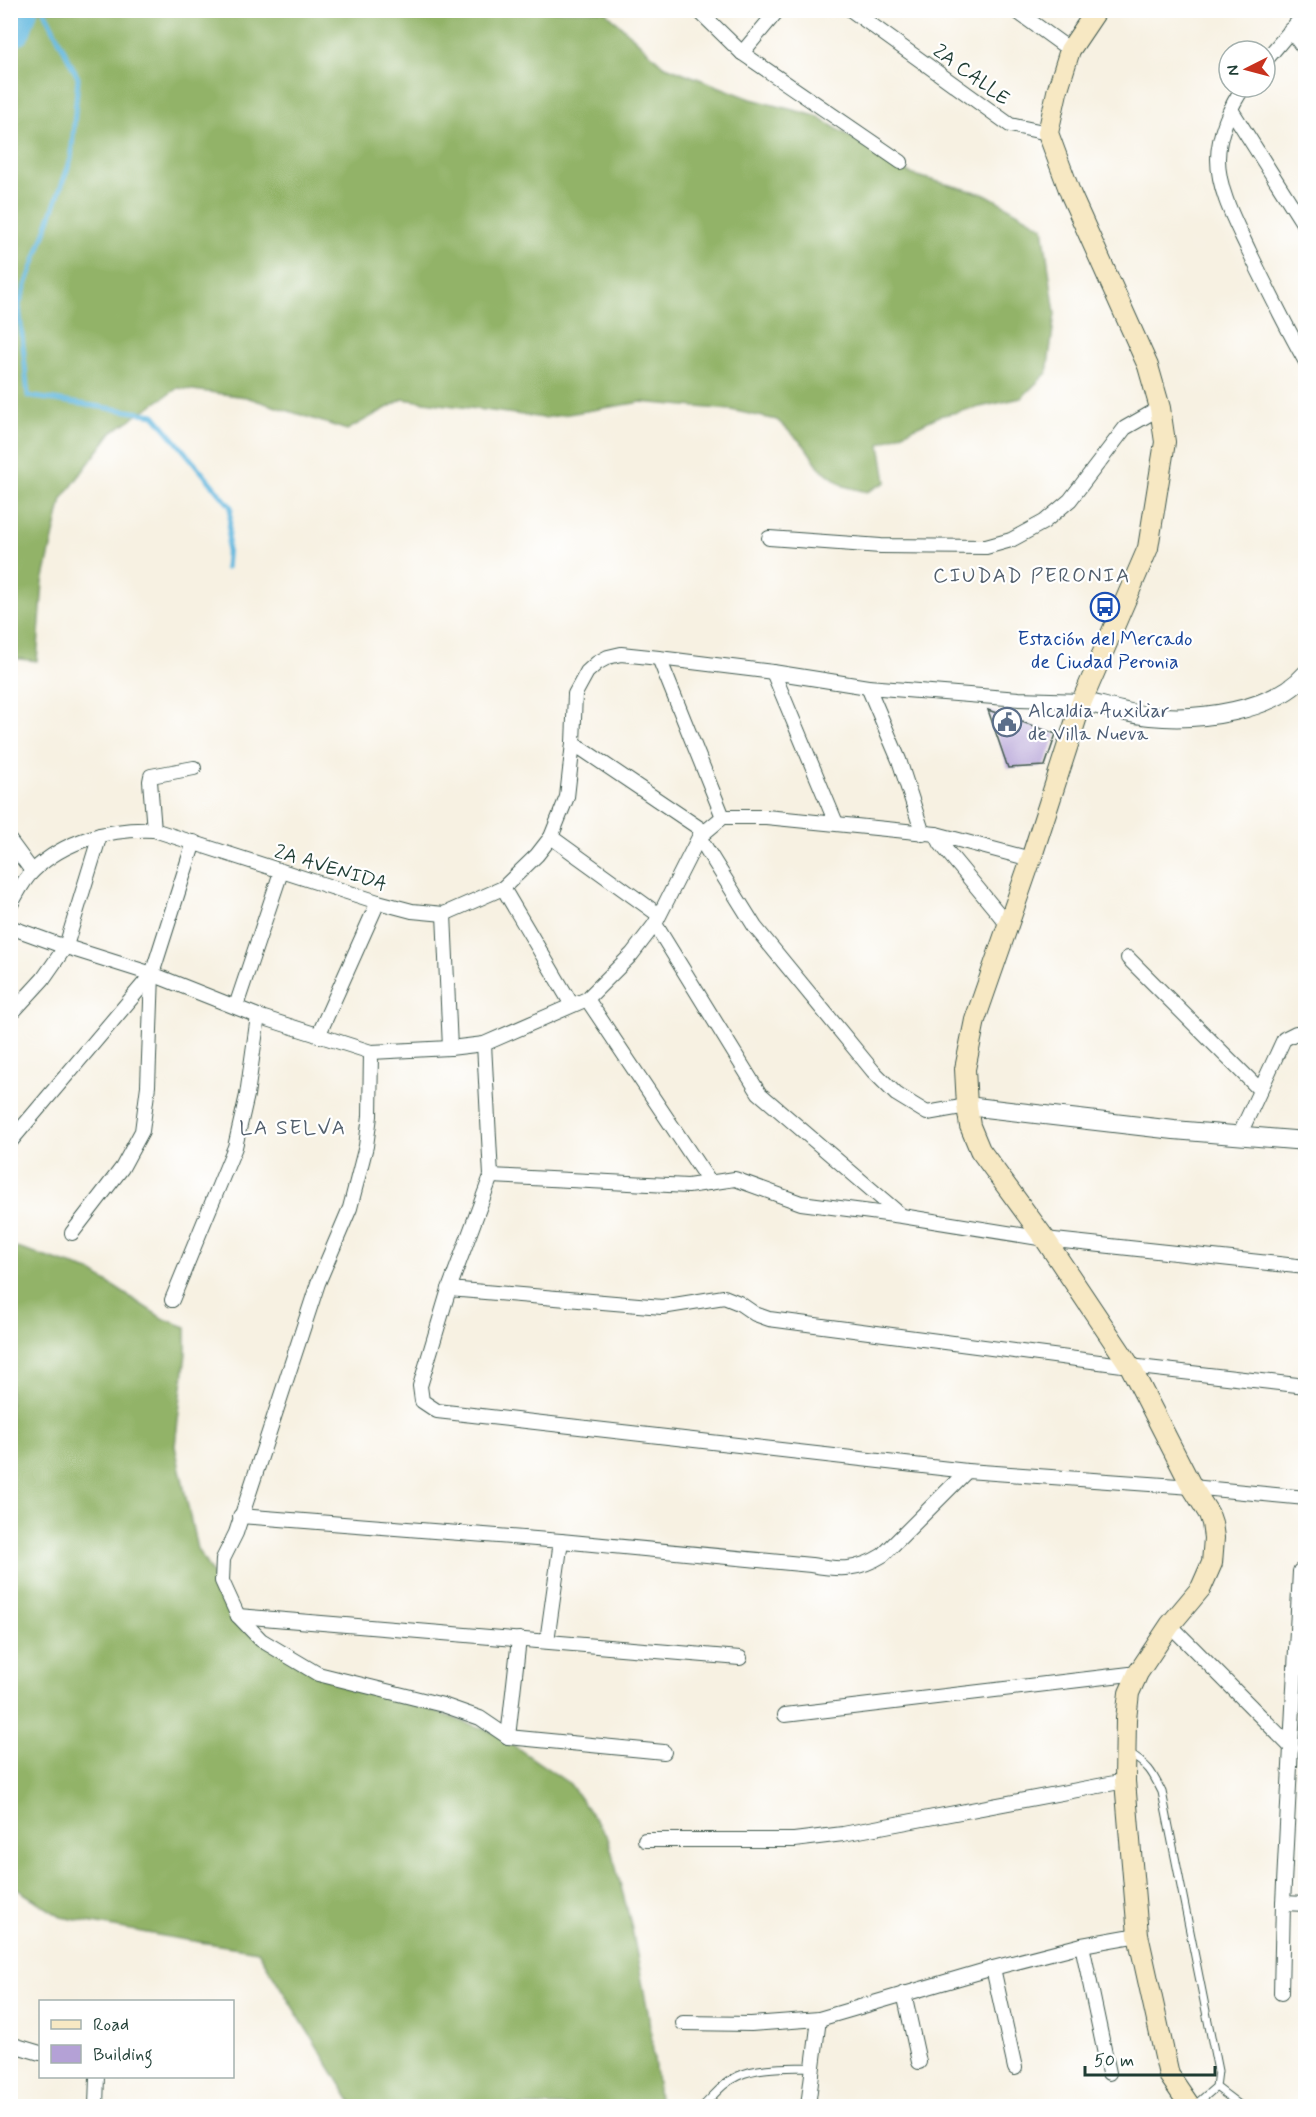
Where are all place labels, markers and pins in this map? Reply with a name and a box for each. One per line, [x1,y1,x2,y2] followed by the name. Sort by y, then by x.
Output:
[1089,591,1121,623] bus stop icon: Estación del Mercado de Ciudad Peronia
[1018,626,1192,676] place label: Estación del Mercado de Ciudad Peronia
[1028,698,1169,748] place label: Alcaldia Auxiliar de Villa Nueva
[991,706,1023,738] public building icon: Alcaldia Auxiliar de Villa Nueva

